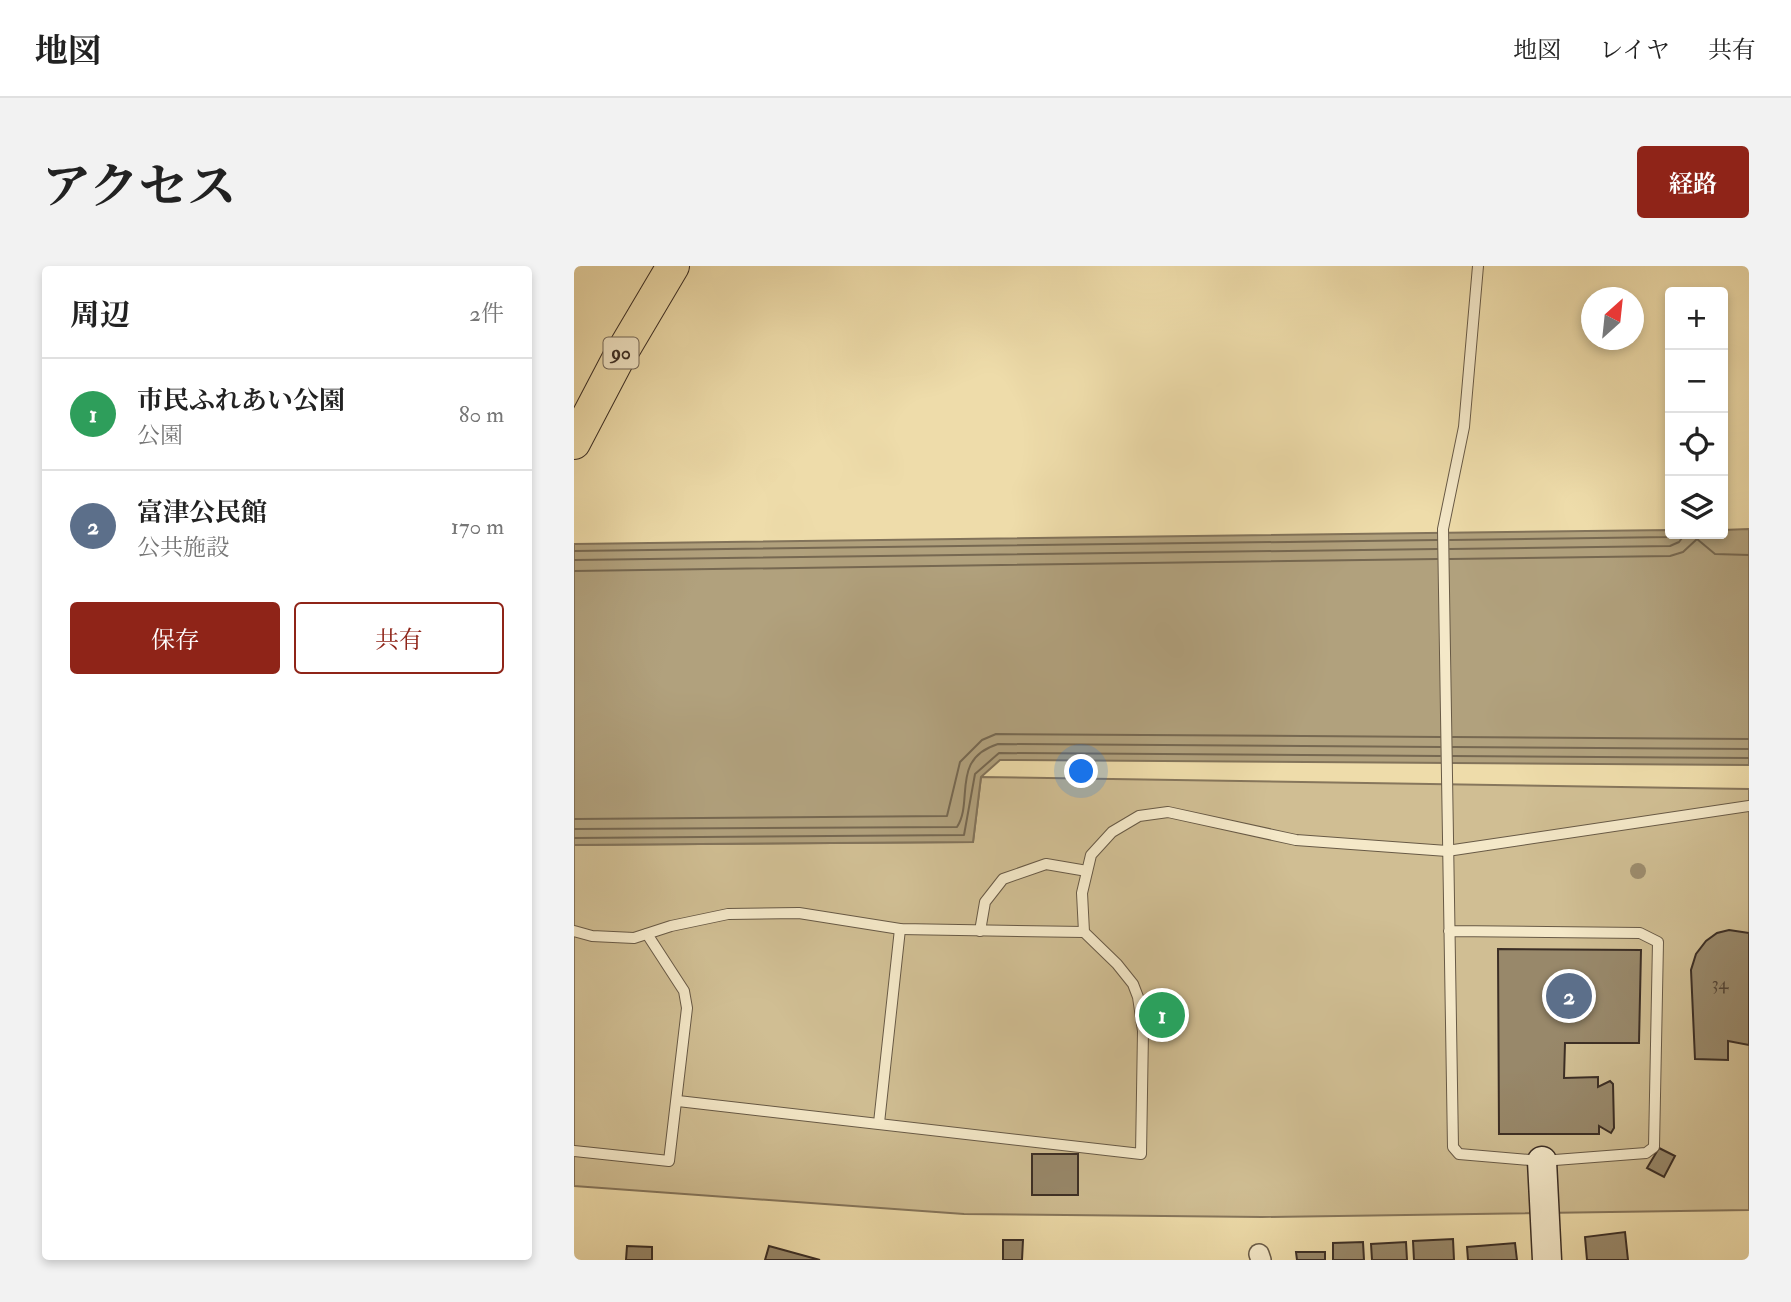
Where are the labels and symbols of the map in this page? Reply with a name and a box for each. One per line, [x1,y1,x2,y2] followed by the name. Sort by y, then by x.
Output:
[1581,287,1644,350] north arrow
[604,338,638,368] road number: 90
[1064,754,1098,788] your location
[1546,970,1592,1022] pin: 2
[1712,972,1730,995] house number: 34
[1139,989,1185,1041] pin: 1

